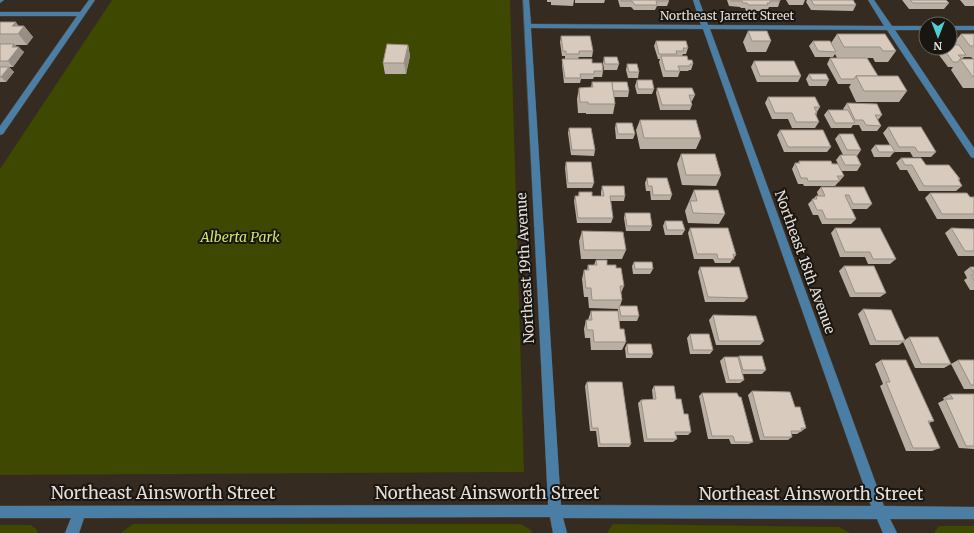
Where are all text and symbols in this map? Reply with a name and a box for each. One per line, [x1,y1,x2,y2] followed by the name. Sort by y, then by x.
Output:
[660,8,794,23] street label: Northeast Jarrett Street
[918,16,958,56] north arrow
[933,39,942,53] text: N
[771,188,839,336] street label: Northeast 18th Avenue
[512,192,538,344] street label: Northeast 19th Avenue
[199,228,280,246] park label: Alberta Park
[51,482,276,504] street label: Northeast Ainsworth Street
[375,482,600,504] street label: Northeast Ainsworth Street
[699,483,924,505] street label: Northeast Ainsworth Street

